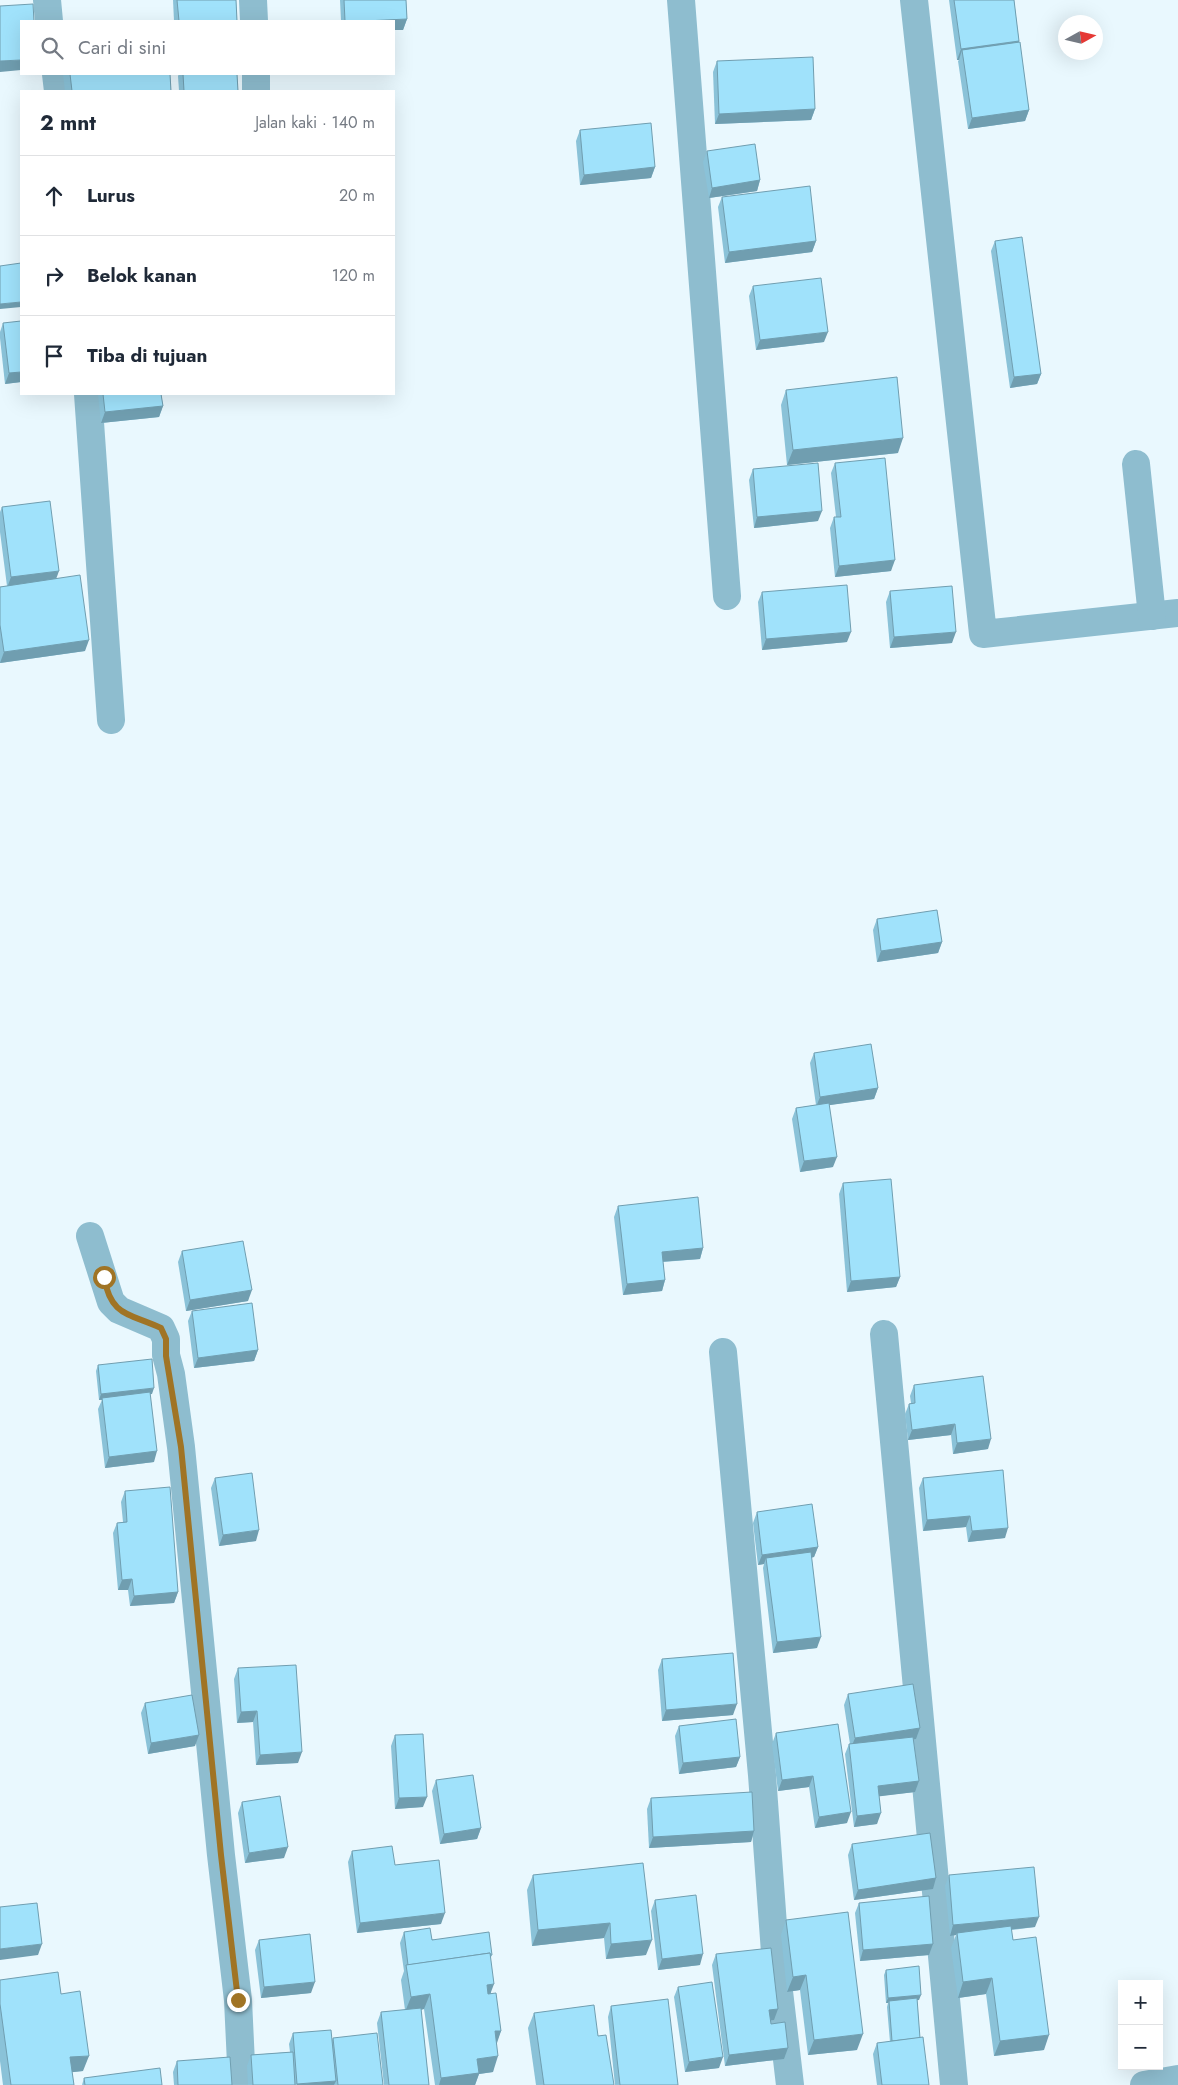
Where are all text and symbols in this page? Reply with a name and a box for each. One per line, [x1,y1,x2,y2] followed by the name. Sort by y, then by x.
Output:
[1058,15,1103,60] north arrow
[20,20,395,75] search box
[38,34,66,62] icon: search
[78,34,166,61] text: Cari di sini
[40,108,96,138] text: 2 mnt
[255,111,375,134] text: Jalan kaki · 140 m
[40,182,68,210] icon: ahead
[87,182,135,209] text: Lurus
[339,184,375,207] text: 20 m
[40,262,68,290] icon: right
[87,262,197,289] text: Belok kanan
[332,264,375,287] text: 120 m
[40,342,68,370] icon: arrive
[87,342,207,369] text: Tiba di tujuan
[93,1266,116,1289] route start
[1118,1980,1163,2070] map controls
[1118,1980,1163,2025] button: +
[227,1989,250,2012] route end
[1118,2025,1163,2070] button: −

